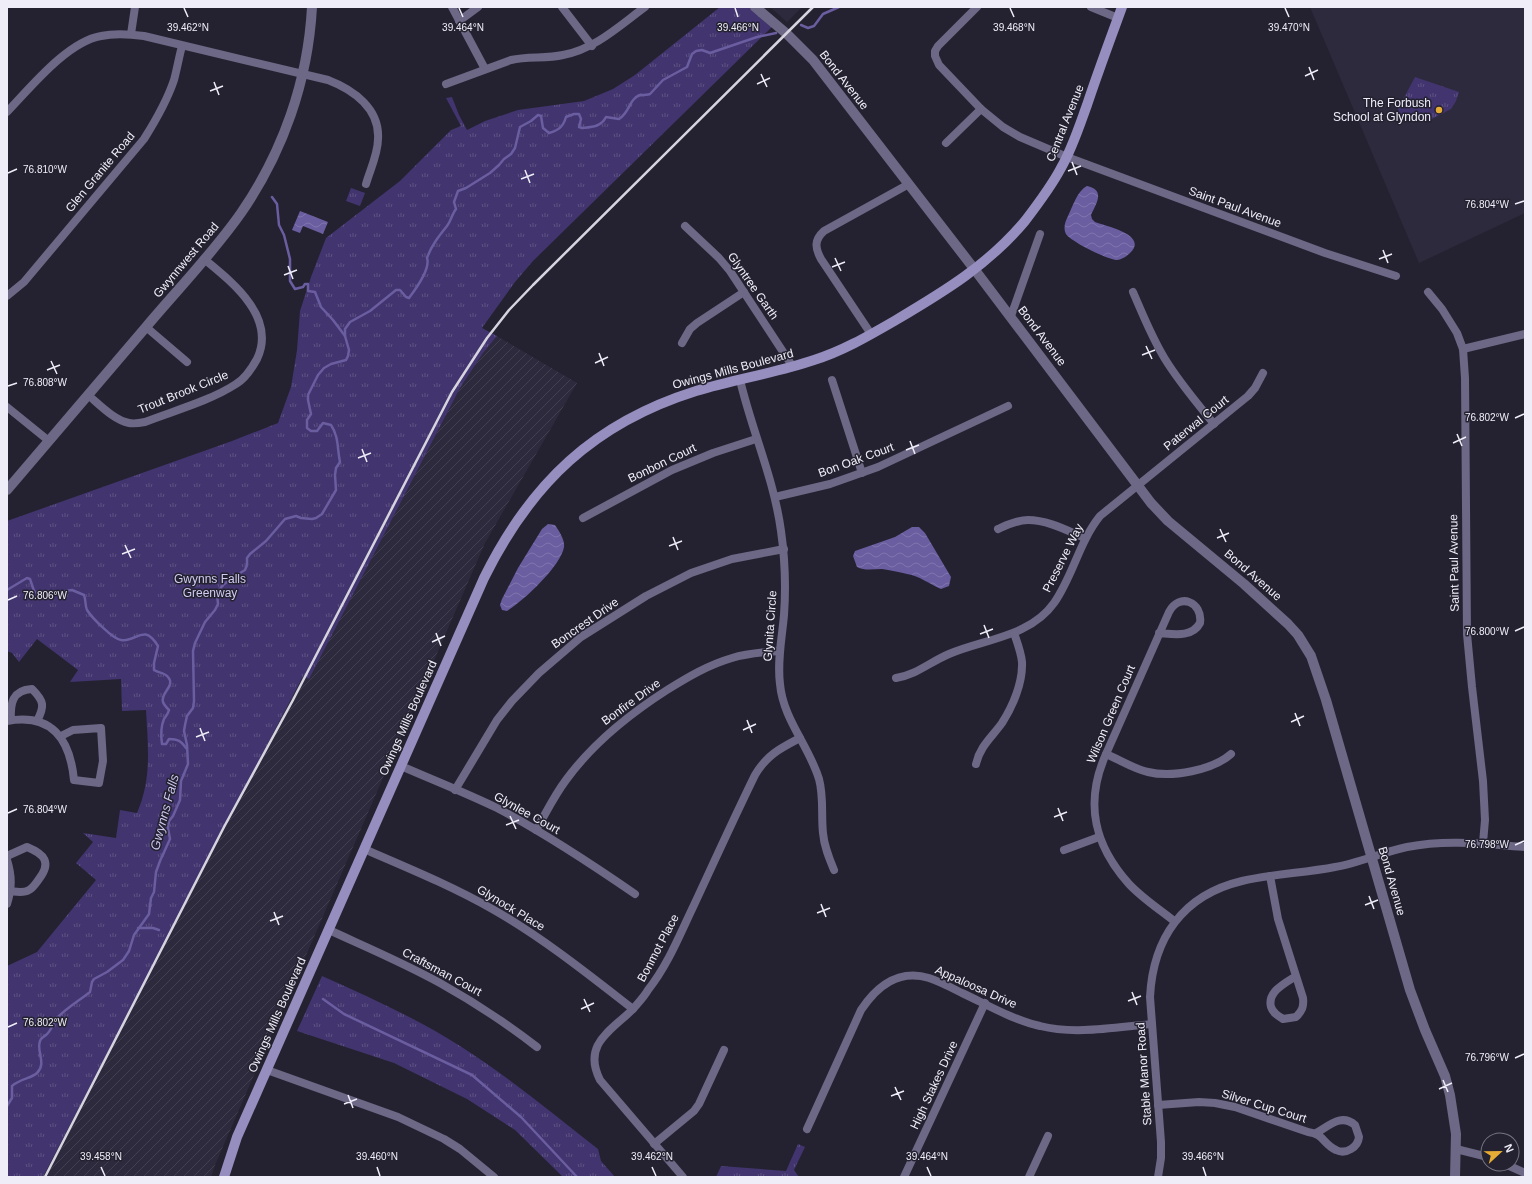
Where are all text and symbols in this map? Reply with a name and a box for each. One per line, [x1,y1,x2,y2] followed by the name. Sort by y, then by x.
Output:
[167,22,209,33] text: 39.462°N
[442,22,484,33] text: 39.464°N
[717,22,759,33] text: 39.466°N
[993,22,1035,33] text: 39.468°N
[1268,22,1310,33] text: 39.470°N
[817,48,872,113] street label: Bond Avenue
[1043,82,1087,164] street label: Central Avenue
[1333,96,1431,124] place label: The Forbush School at Glyndon
[1434,105,1444,115] marker: The Forbush School at Glyndon
[62,129,138,215] street label: Glen Granite Road
[23,164,68,175] text: 76.810°W
[1187,184,1284,230] street label: Saint Paul Avenue
[1465,199,1510,210] text: 76.804°W
[150,219,222,301] street label: Gwynnwest Road
[725,250,781,322] street label: Glyntree Garth
[1015,303,1069,369] street label: Bond Avenue
[671,346,795,392] street label: Owings Mills Boulevard
[136,367,231,417] street label: Trout Brook Circle
[23,377,68,388] text: 76.808°W
[1161,392,1232,453] street label: Paterwal Court
[1465,412,1510,423] text: 76.802°W
[626,440,699,486] street label: Bonbon Court
[816,440,896,480] street label: Bon Oak Court
[1446,514,1462,612] street label: Saint Paul Avenue
[1040,521,1086,595] street label: Preserve Way
[1222,546,1285,604] street label: Bond Avenue
[174,572,246,600] park label: Gwynns Falls Greenway
[23,590,68,601] text: 76.806°W
[761,590,779,662] street label: Glynita Circle
[549,595,622,651] street label: Boncrest Drive
[1465,626,1510,637] text: 76.800°W
[376,658,440,778] street label: Owings Mills Boulevard
[1084,662,1138,765] street label: Wilson Green Court
[599,676,663,728] street label: Bonfire Drive
[147,772,182,852] water label: Gwynns Falls
[492,789,563,837] street label: Glynlee Court
[23,804,68,815] text: 76.804°W
[1465,839,1510,850] text: 76.798°W
[1375,845,1409,917] street label: Bond Avenue
[475,882,548,934] street label: Glynock Place
[634,911,682,984] street label: Bonmot Place
[400,945,485,999] street label: Craftsman Court
[245,955,309,1075] street label: Owings Mills Boulevard
[933,963,1019,1011] street label: Appaloosa Drive
[23,1017,68,1028] text: 76.802°W
[1133,1022,1155,1126] street label: Stable Manor Road
[907,1038,961,1131] street label: High Stakes Drive
[1465,1052,1510,1063] text: 76.796°W
[1220,1086,1309,1126] street label: Silver Cup Court
[1480,1132,1520,1172] north arrow
[1502,1142,1516,1154] text: N
[80,1151,122,1162] text: 39.458°N
[356,1151,398,1162] text: 39.460°N
[631,1151,673,1162] text: 39.462°N
[906,1151,948,1162] text: 39.464°N
[1182,1151,1224,1162] text: 39.466°N

